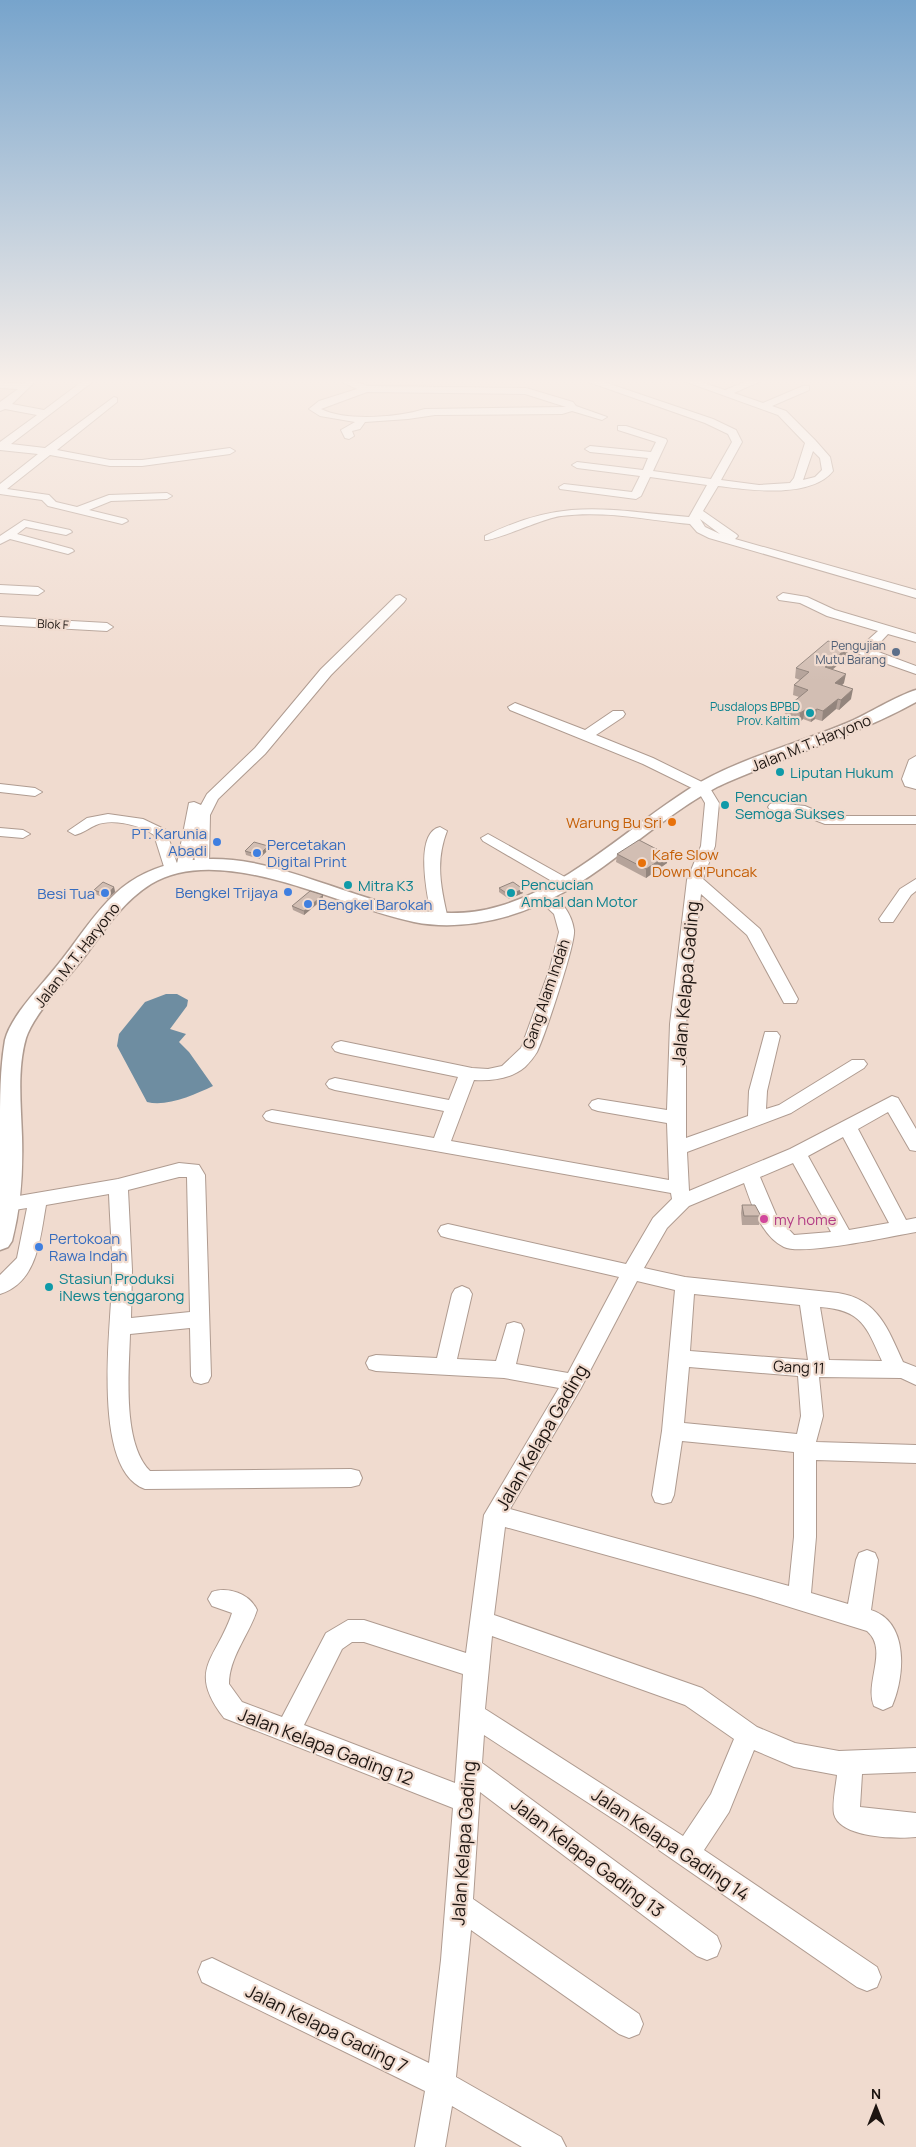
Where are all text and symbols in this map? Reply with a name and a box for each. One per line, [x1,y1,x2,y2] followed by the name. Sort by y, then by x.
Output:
[37,615,69,633] street label: Blok F
[815,637,886,668] place label: Pengujian Mutu Barang
[890,646,902,658] marker: Pengujian Mutu Barang
[710,698,800,729] place label: Pusdalops BPBD Prov. Kaltim
[804,707,816,719] marker: Pusdalops BPBD Prov. Kaltim
[748,709,874,777] street label: Jalan M.T. Haryono
[790,762,893,783] place label: Liputan Hukum
[774,766,786,778] marker: Liputan Hukum
[735,786,845,824] place label: Pencucian Semoga Sukses
[719,799,731,811] marker: Pencucian Semoga Sukses
[566,812,662,833] place label: Warung Bu Sri
[666,816,678,828] marker: Warung Bu Sri
[131,823,207,861] place label: PT. Karunia Abadi
[267,834,347,872] place label: Percetakan Digital Print
[211,836,223,848] marker: PT. Karunia Abadi
[652,844,758,882] place label: Kafe Slow Down d'Puncak
[251,847,263,859] marker: Percetakan Digital Print
[636,857,648,869] marker: Kafe Slow Down d'Puncak
[521,874,638,912] place label: Pencucian Ambal dan Motor
[358,875,414,896] place label: Mitra K3
[342,879,354,891] marker: Mitra K3
[175,882,278,903] place label: Bengkel Trijaya
[37,883,95,904] place label: Besi Tua
[282,886,294,898] marker: Bengkel Trijaya
[99,887,111,899] marker: Besi Tua
[505,887,517,899] marker: Pencucian Ambal dan Motor
[318,894,433,915] place label: Bengkel Barokah
[29,898,125,1012] street label: Jalan M.T. Haryono
[302,898,314,910] marker: Bengkel Barokah
[666,900,704,1066] street label: Jalan Kelapa Gading
[517,936,575,1052] street label: Gang Alam Indah
[774,1209,837,1230] place label: my home
[758,1213,770,1225] marker: my home
[49,1228,127,1266] place label: Pertokoan Rawa Indah
[33,1241,45,1253] marker: Pertokoan Rawa Indah
[59,1268,185,1306] place label: Stasiun Produksi iNews tenggarong
[43,1281,55,1293] marker: Stasiun Produksi iNews tenggarong
[773,1355,825,1379] street label: Gang 11
[489,1360,593,1514] street label: Jalan Kelapa Gading
[235,1702,417,1790] street label: Jalan Kelapa Gading 12
[445,1760,481,1926] street label: Jalan Kelapa Gading
[587,1782,755,1906] street label: Jalan Kelapa Gading 14
[507,1792,669,1922] street label: Jalan Kelapa Gading 13
[242,1978,412,2078] street label: Jalan Kelapa Gading 7
[851,2082,901,2132] north arrow
[871,2084,881,2103] text: N

